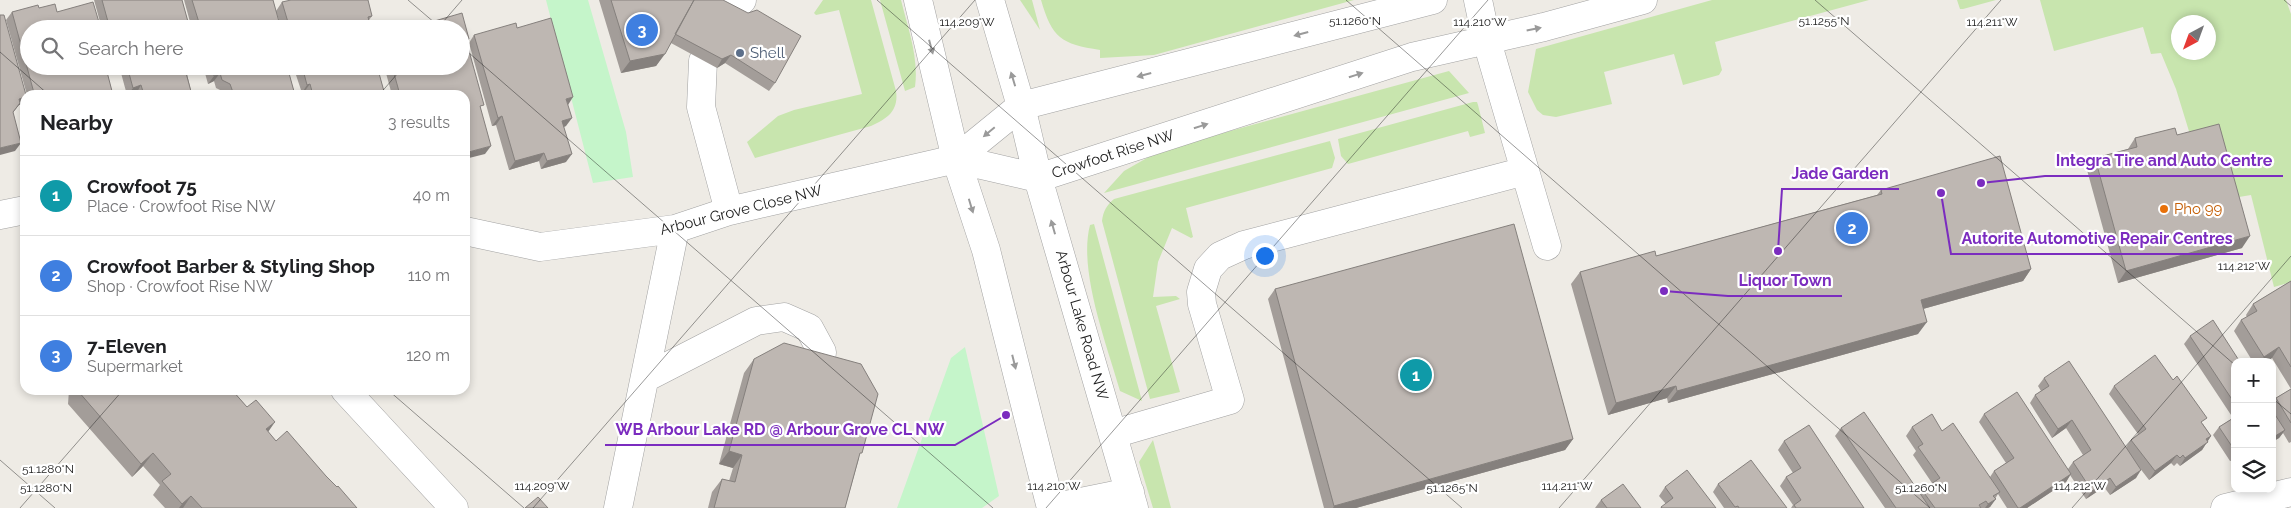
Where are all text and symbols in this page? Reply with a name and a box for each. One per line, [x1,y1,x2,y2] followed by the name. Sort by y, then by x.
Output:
[626,11,658,49] pin: 3
[1329,14,1381,28] text: 51.1260°N
[1799,14,1849,28] text: 51.1255°N
[939,15,995,29] text: 114.209°W
[1453,15,1507,29] text: 114.210°W
[1966,15,2018,29] text: 114.211°W
[2171,15,2216,60] north arrow
[20,20,470,75] search box
[1527,24,1543,32] one-way arrow
[1294,30,1309,38] one-way arrow
[38,34,66,62] icon: search
[78,37,184,59] text: Search here
[927,40,935,55] one-way arrow
[750,44,786,62] place label: Shell
[734,47,746,59] marker: Shell
[1008,71,1016,86] one-way arrow
[1137,71,1152,79] one-way arrow
[1348,71,1363,79] one-way arrow
[40,110,113,135] text: Nearby
[388,113,450,132] text: 3 results
[1194,122,1209,129] one-way arrow
[1050,126,1177,182] street label: Crowfoot Rise NW
[983,127,996,138] one-way arrow
[2045,145,2283,176] callout: Integra Tire and Auto Centre
[2056,151,2273,170] text: Integra Tire and Auto Centre
[1782,158,1899,189] callout: Jade Garden
[1791,164,1889,183] text: Jade Garden
[87,175,197,197] text: Crowfoot 75
[658,181,824,239] street label: Arbour Grove Close NW
[52,186,60,205] text: 1
[413,186,450,205] text: 40 m
[87,197,275,216] text: Place · Crowfoot Rise NW
[968,198,975,213] one-way arrow
[2174,200,2223,218] place label: Pho 99
[2158,203,2170,215] marker: Pho 99
[1836,209,1868,247] pin: 2
[1048,219,1056,234] one-way arrow
[1951,223,2243,254] callout: Autorite Automotive Repair Centres
[1961,229,2233,248] text: Autorite Automotive Repair Centres
[1252,243,1278,269] your location
[1052,248,1112,402] street label: Arbour Lake Road NW
[87,255,375,277] text: Crowfoot Barber & Styling Shop
[2218,259,2271,273] text: 114.212°W
[1728,265,1842,296] callout: Liquor Town
[51,266,61,285] text: 2
[408,266,450,285] text: 110 m
[1738,271,1832,290] text: Liquor Town
[87,277,273,296] text: Shop · Crowfoot Rise NW
[87,335,167,357] text: 7-Eleven
[52,346,60,365] text: 3
[406,346,450,365] text: 120 m
[1010,355,1018,370] one-way arrow
[1400,356,1432,394] pin: 1
[87,357,183,376] text: Supermarket
[2231,358,2276,493] map controls
[2231,358,2276,403] button: +
[2231,403,2276,448] button: −
[605,414,955,445] callout: WB Arbour Lake RD @ Arbour Grove CL NW
[616,420,945,439] text: WB Arbour Lake RD @ Arbour Grove CL NW
[2231,448,2276,493] button: layers
[22,462,74,476] text: 51.1280°N
[514,479,570,493] text: 114.209°W
[1027,479,1081,493] text: 114.210°W
[1541,479,1593,493] text: 114.211°W
[2054,479,2107,493] text: 114.212°W
[20,481,72,495] text: 51.1280°N
[1426,481,1478,495] text: 51.1265°N
[1895,481,1947,495] text: 51.1260°N

